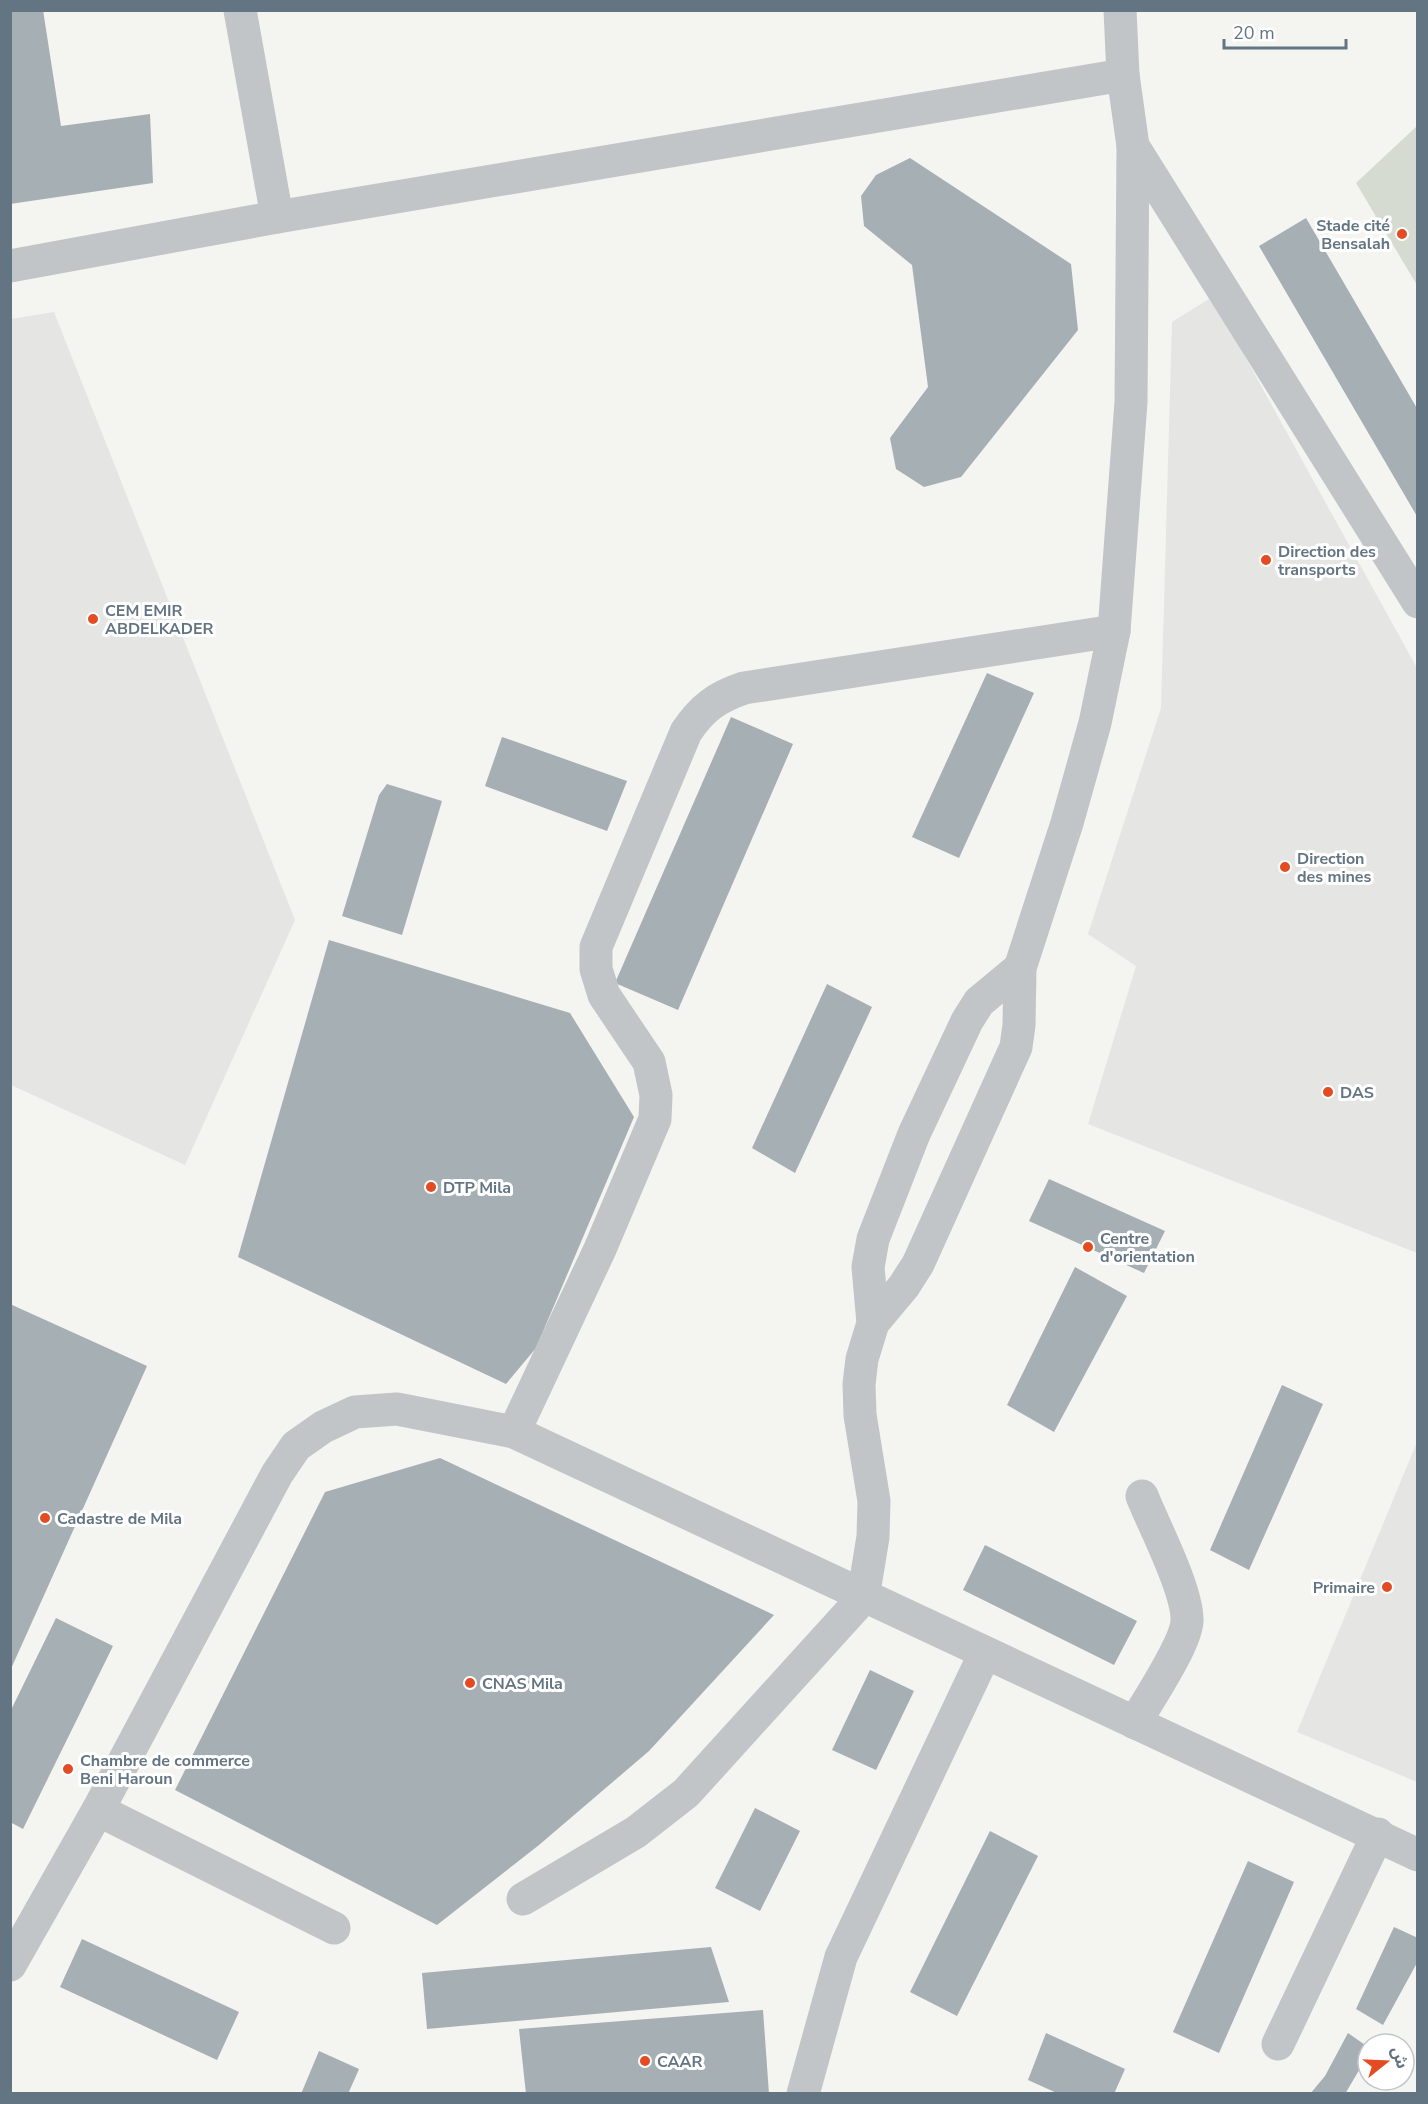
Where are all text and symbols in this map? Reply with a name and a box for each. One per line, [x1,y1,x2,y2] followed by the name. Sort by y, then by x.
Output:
[1224,12,1346,50] scale bar
[1233,21,1275,45] text: 20 m
[1316,215,1390,255] place label: Stade cité Bensalah
[1395,227,1409,241] marker: Stade cité Bensalah
[1278,541,1376,581] place label: Direction des transports
[1259,553,1273,567] marker: Direction des transports
[105,600,214,640] place label: CEM EMIR ABDELKADER
[86,612,100,626] marker: CEM EMIR ABDELKADER
[1297,848,1372,888] place label: Direction des mines
[1278,860,1292,874] marker: Direction des mines
[1340,1082,1374,1104] place label: DAS
[1321,1085,1335,1099] marker: DAS
[443,1177,511,1199] place label: DTP Mila
[424,1180,438,1194] marker: DTP Mila
[1100,1228,1195,1268] place label: Centre d'orientation
[1081,1240,1095,1254] marker: Centre d'orientation
[57,1508,182,1530] place label: Cadastre de Mila
[38,1511,52,1525] marker: Cadastre de Mila
[1313,1577,1375,1599] place label: Primaire
[1380,1580,1394,1594] marker: Primaire
[482,1673,563,1695] place label: CNAS Mila
[463,1676,477,1690] marker: CNAS Mila
[80,1750,250,1790] place label: Chambre de commerce Beni Haroun
[61,1762,75,1776] marker: Chambre de commerce Beni Haroun
[1356,2032,1416,2092] north arrow
[1385,2044,1413,2072] text: ش
[657,2051,702,2073] place label: CAAR
[638,2054,652,2068] marker: CAAR

